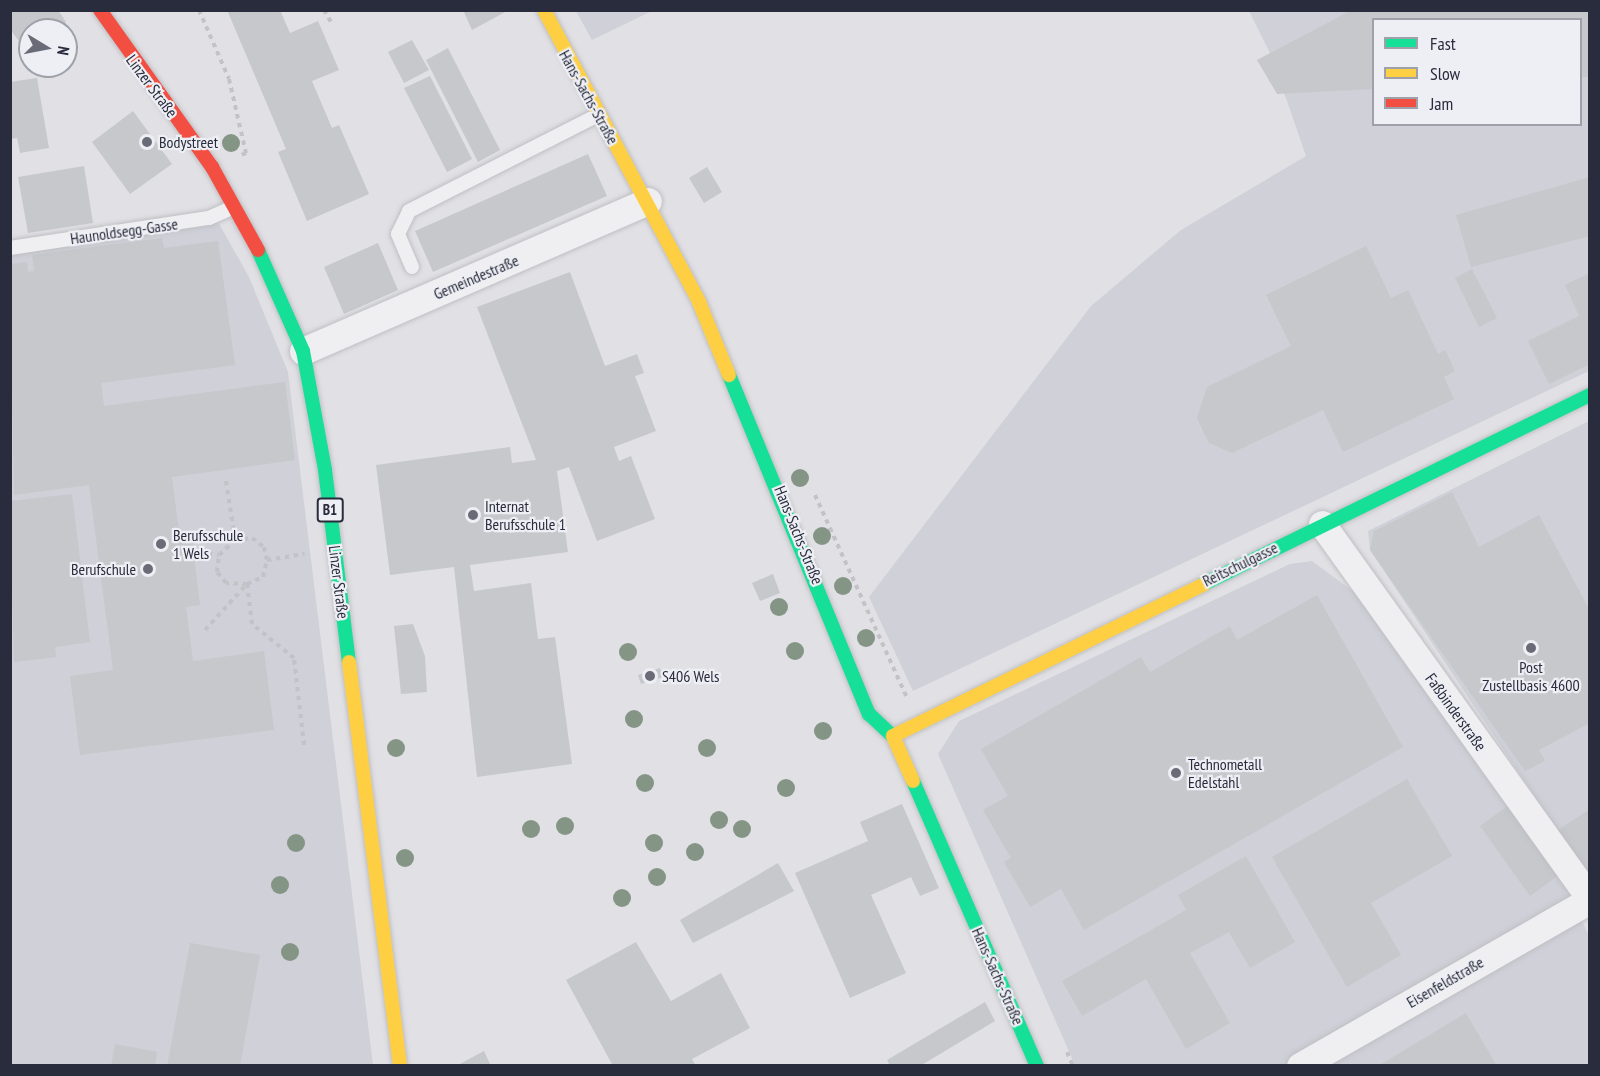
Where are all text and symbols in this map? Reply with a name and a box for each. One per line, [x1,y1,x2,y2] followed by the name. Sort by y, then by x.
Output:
[18,18,78,78] north arrow
[1372,18,1582,126] legend
[1430,32,1456,55] text: Fast
[53,45,74,57] text: N
[555,47,623,147] street label: Hans-Sachs-Straße
[122,51,182,121] street label: Linzer Straße
[1430,62,1460,85] text: Slow
[1430,92,1453,115] text: Jam
[159,132,218,152] place label: Bodystreet
[140,135,154,149] marker: Bodystreet
[69,214,179,248] street label: Haunoldsegg-Gasse
[431,250,521,304] street label: Gemeindestraße
[771,483,827,587] street label: Hans-Sachs-Straße
[485,496,566,534] place label: Internat Berufsschule 1
[316,498,344,522] road number: B1
[466,508,480,522] marker: Internat Berufsschule 1
[173,525,243,563] place label: Berufsschule 1 Wels
[154,537,168,551] marker: Berufsschule 1 Wels
[1199,538,1281,590] street label: Reitschulgasse
[325,544,353,620] street label: Linzer Straße
[71,559,136,579] place label: Berufschule
[141,562,155,576] marker: Berufschule
[1524,641,1538,655] marker: Post Zustellbasis 4600
[1482,657,1580,695] place label: Post Zustellbasis 4600
[662,666,720,686] place label: S406 Wels
[643,669,657,683] marker: S406 Wels
[1421,669,1491,755] street label: Faßbinderstraße
[1188,754,1262,792] place label: Technometall Edelstahl
[1169,766,1183,780] marker: Technometall Edelstahl
[968,924,1028,1028] street label: Hans-Sachs-Straße
[1403,952,1487,1012] street label: Eisenfeldstraße

